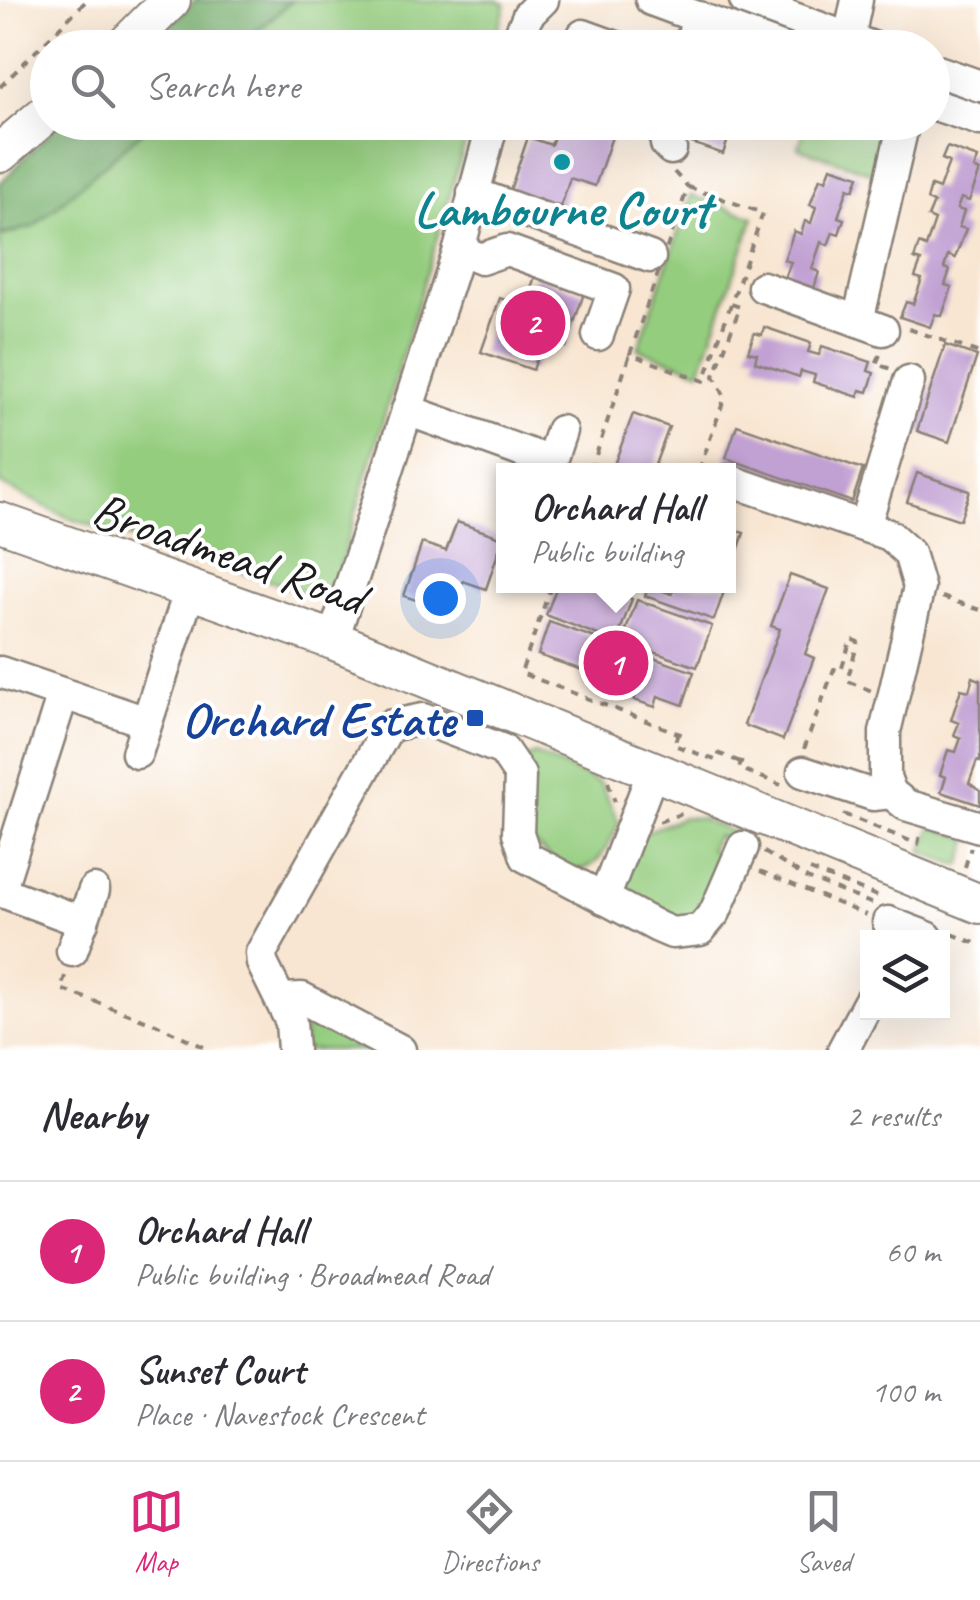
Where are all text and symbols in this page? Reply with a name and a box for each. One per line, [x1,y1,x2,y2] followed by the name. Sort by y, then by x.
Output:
[30,30,950,140] search box
[65,58,120,113] icon: search
[145,62,300,109] text: Search here
[551,151,573,173] marker: Lambourne Court
[414,178,717,241] place label: Lambourne Court
[500,286,566,360] pin: 2
[496,463,736,593] popup
[84,478,380,632] street label: Broadmead Road
[531,484,701,531] text: Orchard Hall
[531,531,683,572] text: Public building
[415,573,466,624] your location
[584,626,648,700] pin: 1
[182,688,458,751] place label: Orchard Estate
[464,707,486,729] marker: Orchard Estate
[860,930,950,1020] map controls
[860,930,950,1020] button: layers
[40,1089,146,1142] text: Nearby
[846,1095,940,1136] text: 2 results
[135,1207,305,1254] text: Orchard Hall
[65,1231,80,1272] text: 1
[886,1231,940,1272] text: 60 m
[135,1254,490,1295] text: Public building · Broadmead Road
[135,1347,305,1394] text: Sunset Court
[65,1371,80,1412] text: 2
[871,1371,940,1412] text: 100 m
[135,1394,424,1435] text: Place · Navestock Crescent
[129,1484,184,1579] tab: Map
[441,1484,539,1579] tab: Directions
[796,1484,851,1579] tab: Saved

